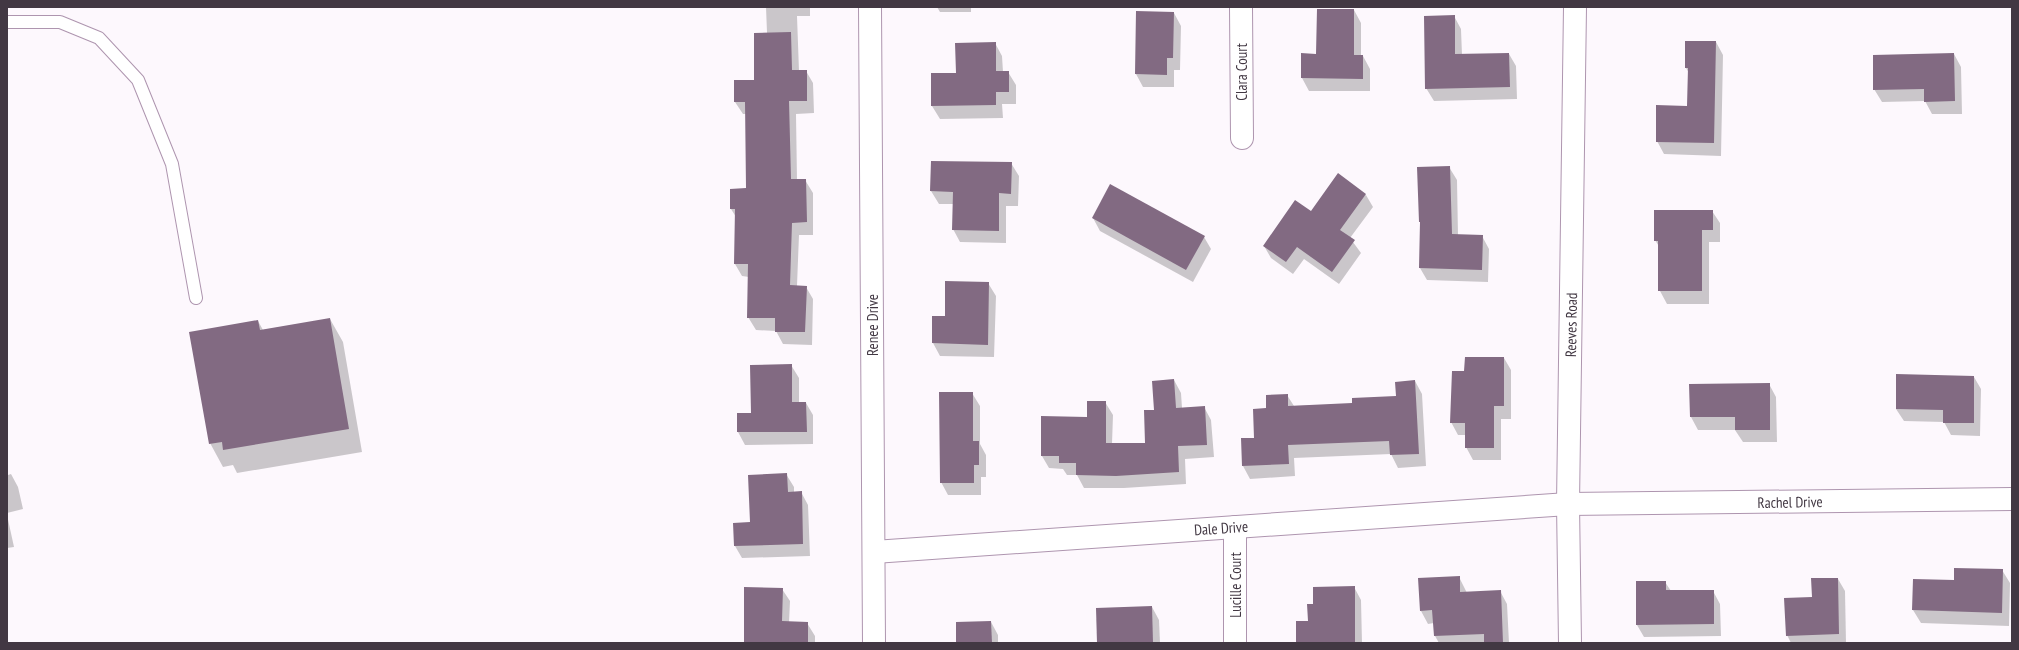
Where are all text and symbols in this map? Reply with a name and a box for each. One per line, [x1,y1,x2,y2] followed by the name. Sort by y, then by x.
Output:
[1232,43,1251,101] street label: Clara Court
[1561,293,1581,357] street label: Reeves Road
[863,294,882,356] street label: Renee Drive
[1757,492,1823,512] street label: Rachel Drive
[1193,517,1249,539] street label: Dale Drive
[1226,552,1245,618] street label: Lucille Court

